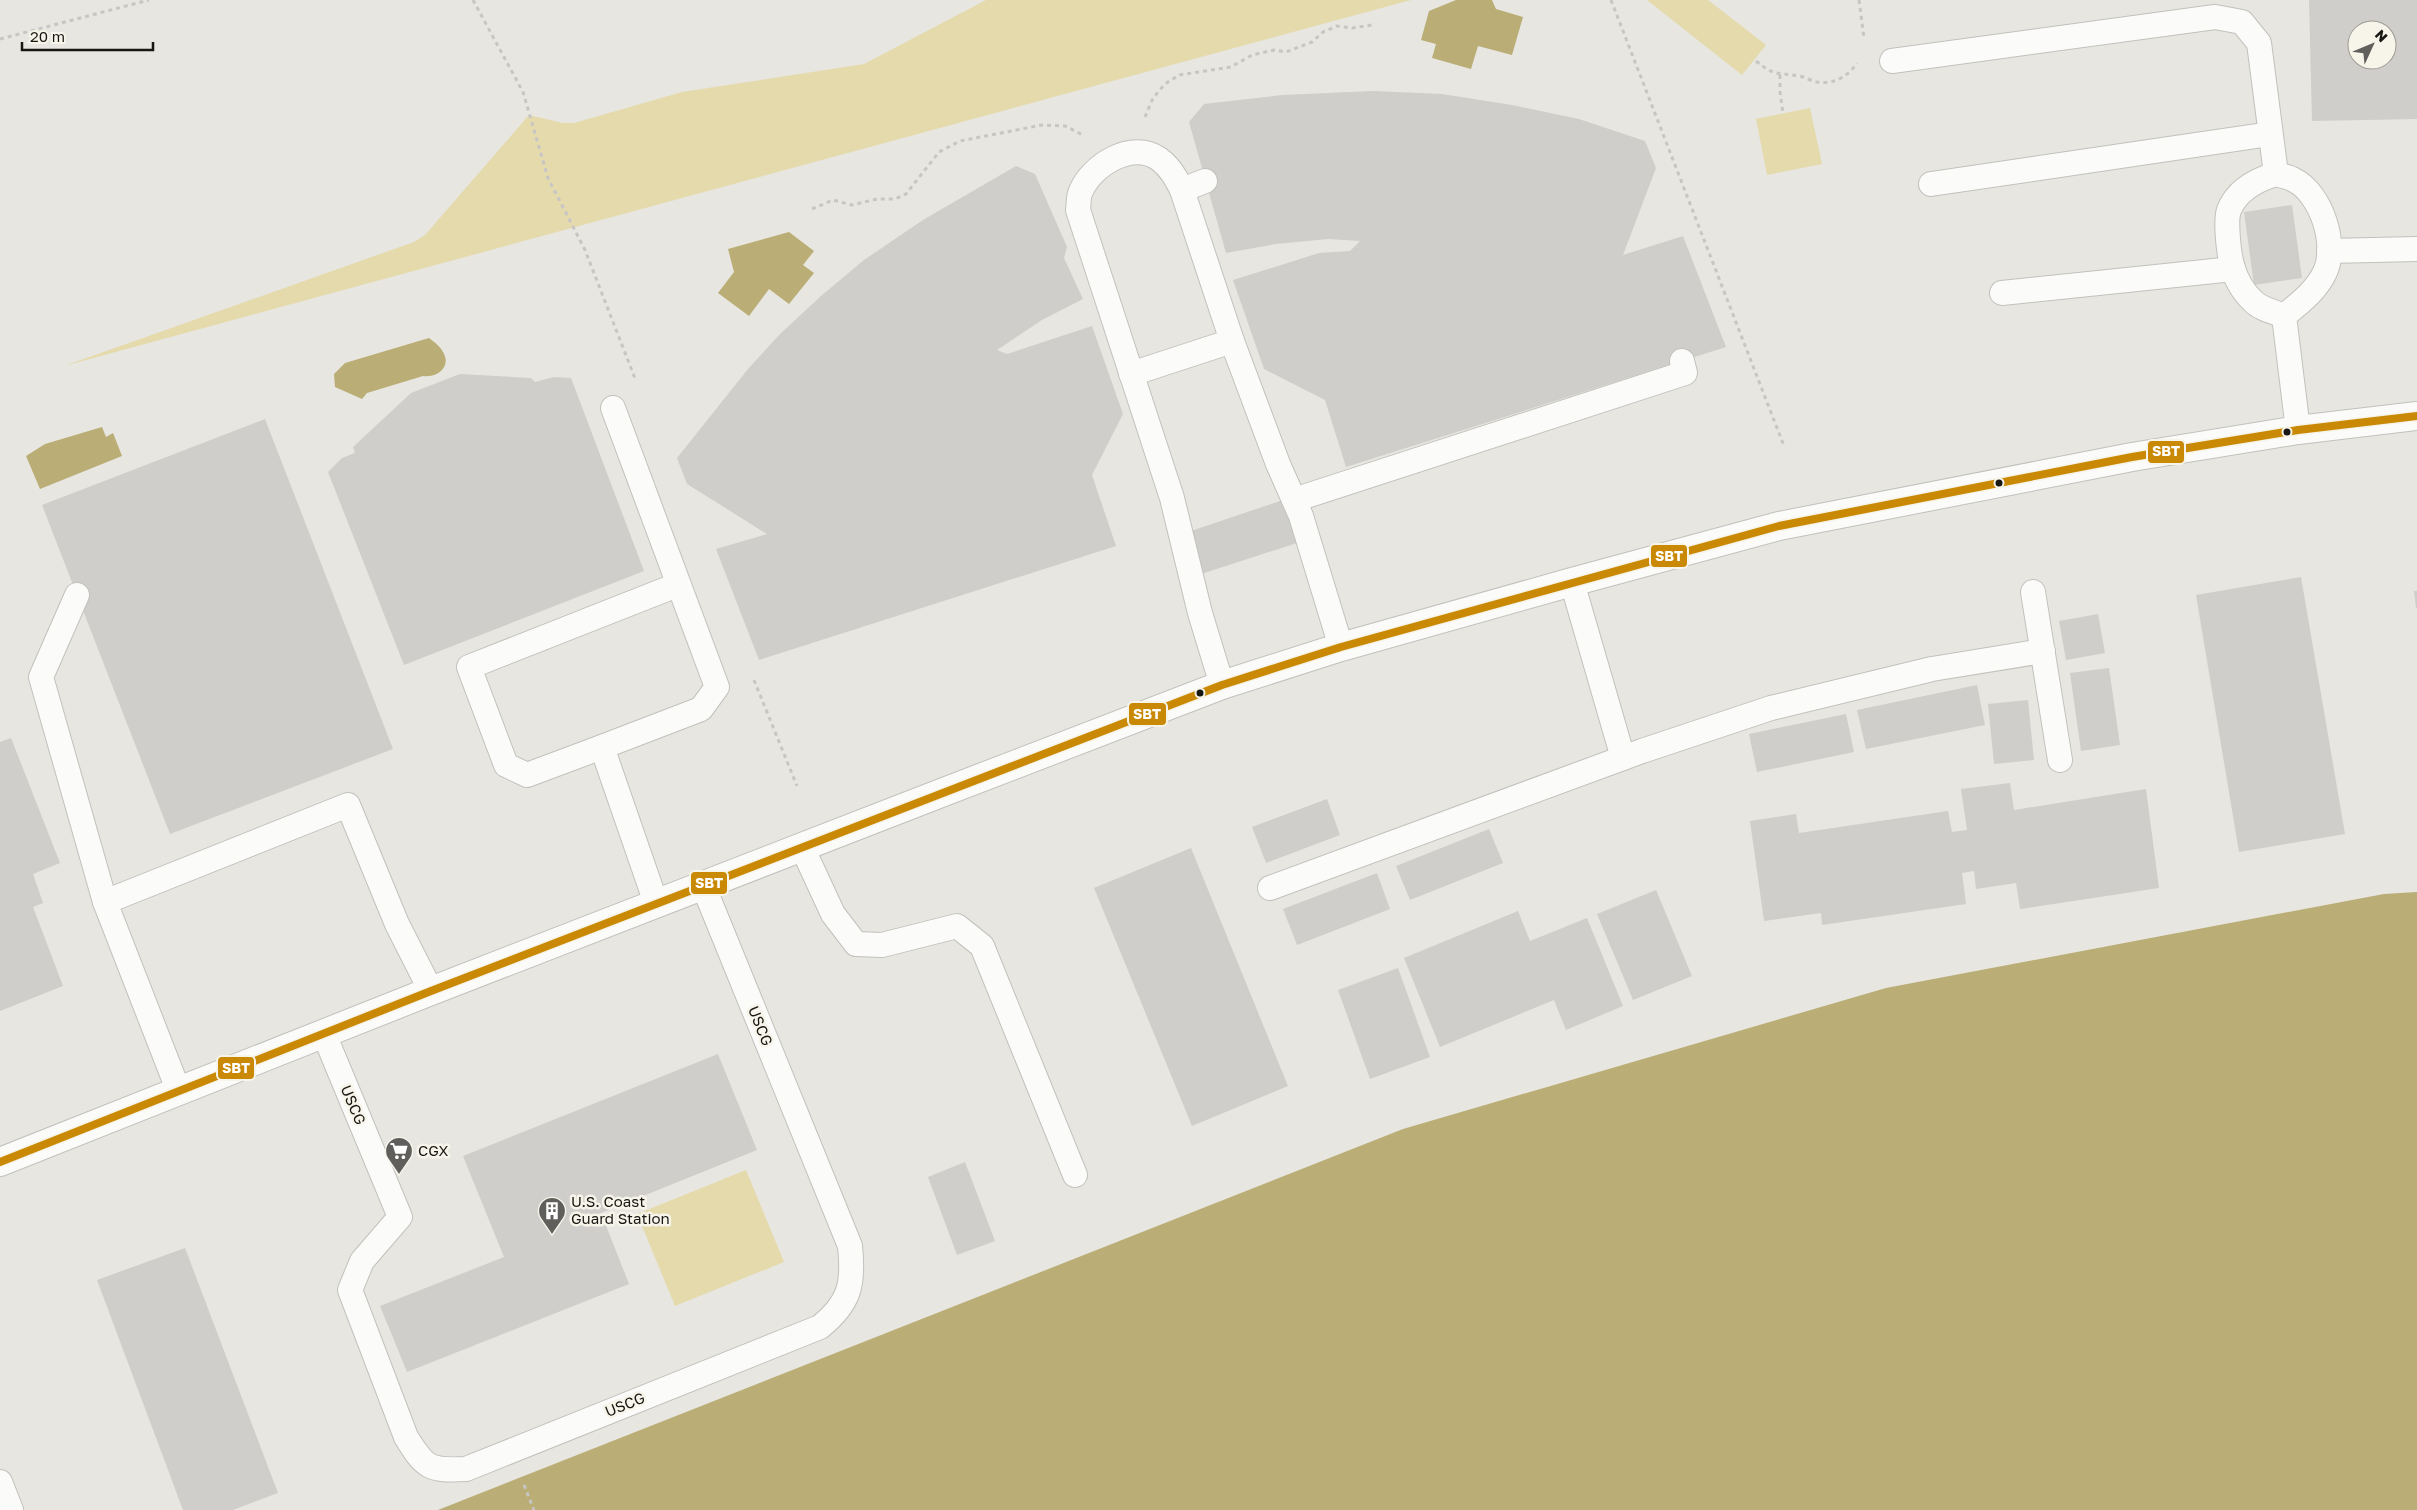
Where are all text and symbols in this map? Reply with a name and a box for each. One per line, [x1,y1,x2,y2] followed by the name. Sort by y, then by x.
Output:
[22,20,154,52] scale bar
[2347,20,2397,70] north arrow
[2372,26,2392,45] text: N
[30,27,65,45] text: 20 m
[2282,427,2292,437] unlabelled marker
[2147,440,2185,464] line badge: SBT
[2152,442,2180,459] text: SBT
[1994,478,2004,488] unlabelled marker
[1650,544,1688,568] line badge: SBT
[1655,547,1683,564] text: SBT
[1195,688,1205,698] unlabelled marker
[1128,702,1167,726] line badge: SBT
[1133,705,1161,722] text: SBT
[690,871,728,895] line badge: SBT
[695,874,723,891] text: SBT
[745,1003,777,1048] street label: USCG
[217,1056,255,1080] line badge: SBT
[222,1059,250,1076] text: SBT
[338,1082,370,1127] street label: USCG
[384,1136,414,1175] supermarket icon: CGX
[418,1141,448,1159] place label: CGX
[571,1192,670,1227] place label: U.S. Coast Guard Station
[537,1196,567,1235] building icon: U.S. Coast Guard Station
[602,1388,647,1420] street label: USCG

